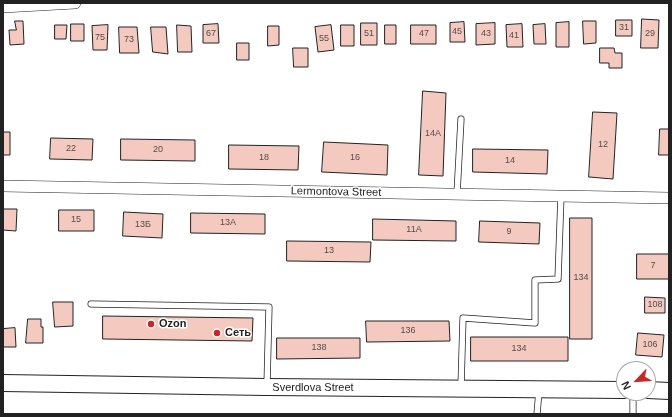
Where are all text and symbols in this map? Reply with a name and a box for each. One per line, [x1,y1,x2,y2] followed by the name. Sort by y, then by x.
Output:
[619,23,629,33] house number: 31
[452,27,462,37] house number: 45
[206,29,216,39] house number: 67
[364,29,374,39] house number: 51
[419,29,429,39] house number: 47
[481,29,491,39] house number: 43
[645,29,655,39] house number: 29
[509,31,519,41] house number: 41
[95,33,105,43] house number: 75
[319,34,329,44] house number: 55
[124,35,134,45] house number: 73
[425,129,441,139] house number: 14А
[598,140,608,150] house number: 12
[66,144,76,154] house number: 22
[153,145,163,155] house number: 20
[259,153,269,163] house number: 18
[350,153,360,163] house number: 16
[505,156,515,166] house number: 14
[291,185,381,199] street label: Lermontova Street
[71,215,81,225] house number: 15
[220,218,236,228] house number: 13А
[135,220,151,230] house number: 13Б
[406,225,422,235] house number: 11А
[506,227,512,237] house number: 9
[324,246,334,256] house number: 13
[650,261,656,271] house number: 7
[573,273,589,283] house number: 134
[647,300,663,310] house number: 108
[159,317,186,331] place label: Ozon
[146,319,156,329] marker: Ozon
[225,326,251,340] place label: Сеть
[400,326,416,336] house number: 136
[212,328,222,338] marker: Сеть
[642,340,658,350] house number: 106
[311,343,327,353] house number: 138
[511,344,527,354] house number: 134
[616,361,656,401] north arrow
[619,380,633,392] text: N
[272,381,354,395] street label: Sverdlova Street

